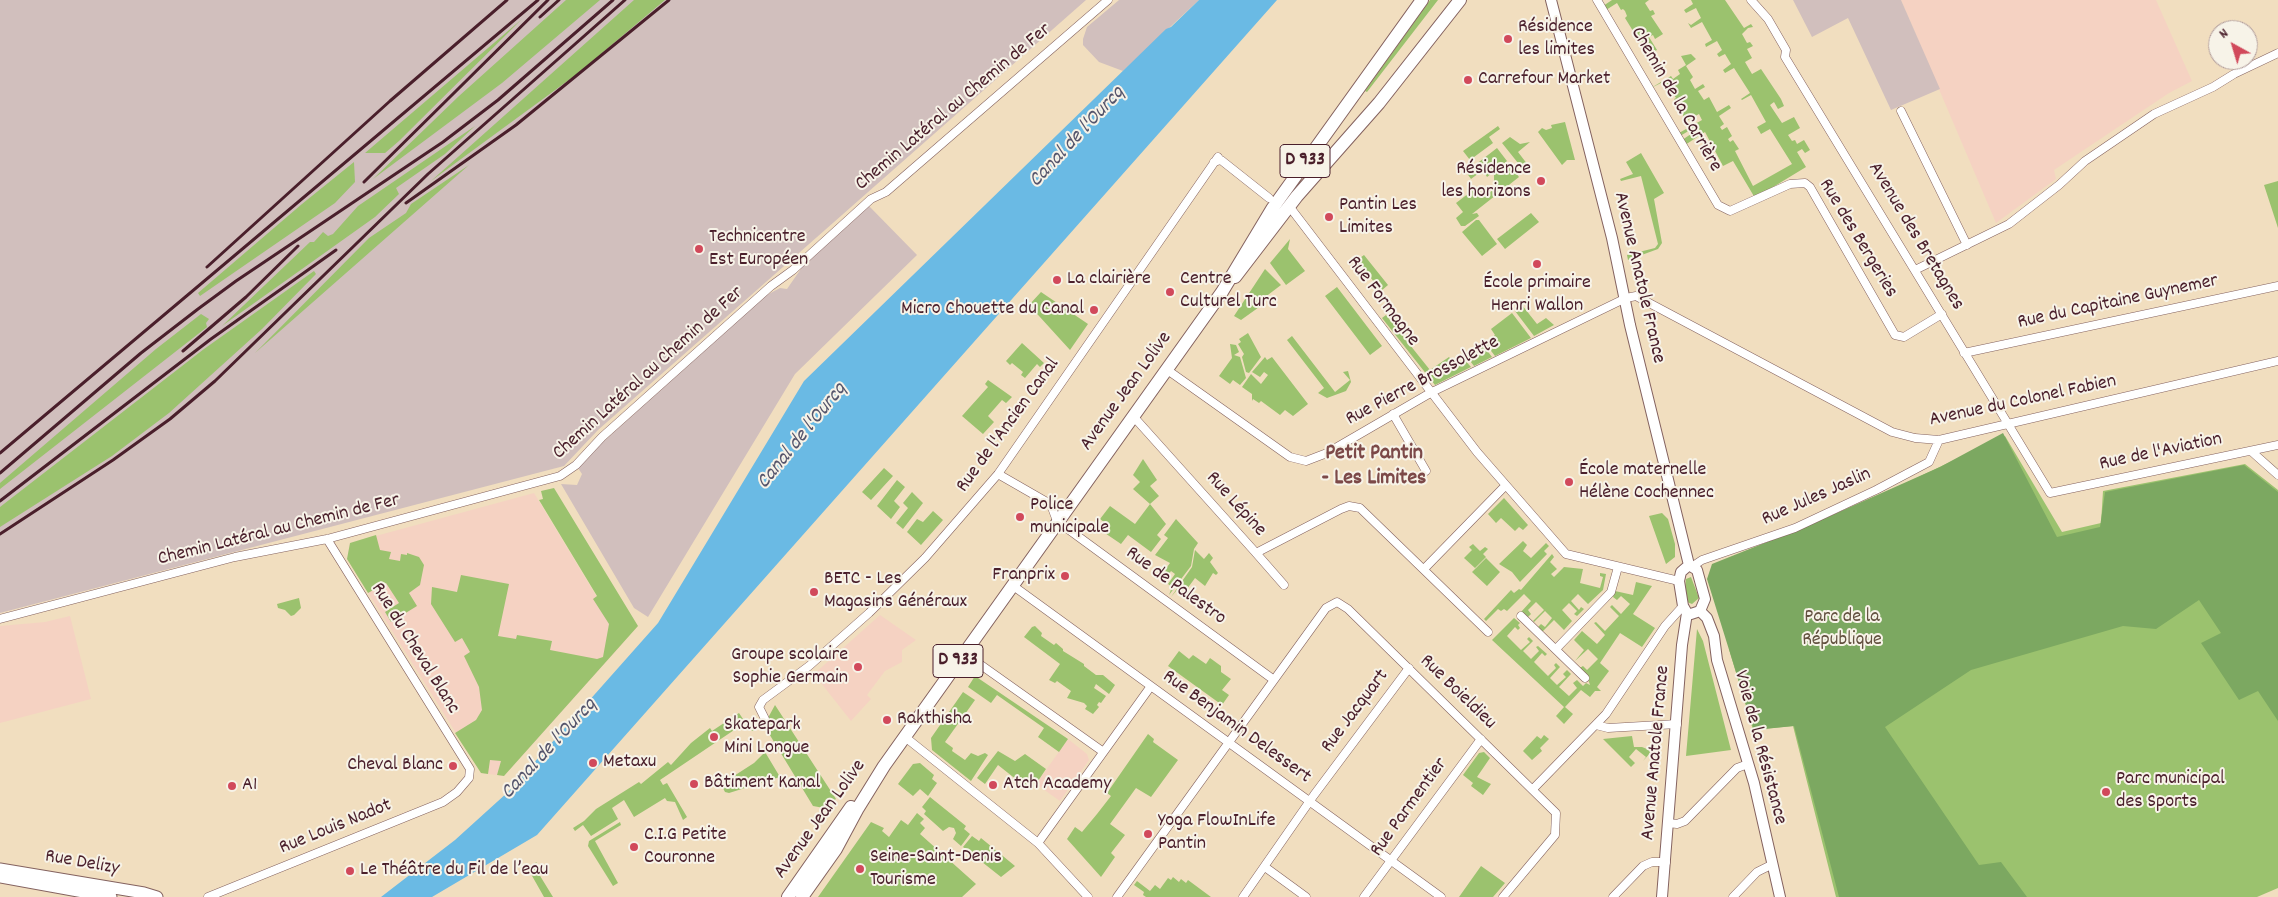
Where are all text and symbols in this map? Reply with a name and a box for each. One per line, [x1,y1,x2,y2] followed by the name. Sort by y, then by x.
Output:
[1518,16,1595,63] place label: Résidence les limites
[851,19,1057,197] street label: Chemin Latéral au Chemin de Fer
[2208,20,2258,70] north arrow
[1624,23,1726,177] street label: Chemin de la Carrière
[2215,24,2233,44] text: N
[1502,33,1514,45] marker: Résidence les limites
[1478,68,1610,92] place label: Carrefour Market
[1462,74,1474,86] marker: Carrefour Market
[1025,82,1131,194] water label: Canal de l'Ourcq
[1280,144,1330,178] road number: D 933
[1441,158,1531,205] place label: Résidence les horizons
[1861,159,1969,315] street label: Avenue des Bretagnes
[1535,175,1547,187] marker: Résidence les horizons
[1812,175,1902,303] street label: Rue des Bergeries
[1607,190,1669,366] street label: Avenue Anatole France
[1339,194,1417,241] place label: Pantin Les Limites
[1323,211,1335,223] marker: Pantin Les Limites
[709,226,808,273] place label: Technicentre Est Européen
[693,243,705,255] marker: Technicentre Est Européen
[1340,252,1424,352] street label: Rue Formagne
[1531,258,1543,270] marker: École primaire Henri Wallon
[1067,268,1151,292] place label: La clairière
[1180,268,1277,315] place label: Centre Culturel Turc
[2016,270,2220,336] street label: Rue du Capitaine Guynemer
[1483,272,1591,319] place label: École primaire Henri Wallon
[1051,274,1063,286] marker: La clairière
[549,282,749,466] street label: Chemin Latéral au Chemin de Fer
[1164,286,1176,298] marker: Centre Culturel Turc
[901,298,1084,322] place label: Micro Chouette du Canal
[1088,304,1100,316] marker: Micro Chouette du Canal
[1076,328,1178,456] street label: Avenue Jean Lolive
[1342,331,1504,433] street label: Rue Pierre Brossolette
[952,354,1066,498] street label: Rue de l'Ancien Canal
[1927,370,2119,434] street label: Avenue du Colonel Fabien
[753,379,853,495] water label: Canal de l'Ourcq
[2098,428,2224,478] street label: Rue de l'Aviation
[1322,442,1426,494] district label: Petit Pantin - Les Limites
[1579,459,1714,506] place label: École maternelle Hélène Cochennec
[1759,463,1875,533] street label: Rue Jules Jaslin
[1199,467,1271,543] street label: Rue Lépine
[1563,476,1575,488] marker: École maternelle Hélène Cochennec
[156,489,402,573] street label: Chemin Latéral au Chemin de Fer
[1030,494,1109,541] place label: Police municipale
[1014,511,1026,523] marker: Police municipale
[1120,542,1230,632] street label: Rue de Palestro
[992,564,1055,588] place label: Franprix
[824,568,967,615] place label: BETC - Les Magasins Généraux
[1059,570,1071,582] marker: Franprix
[364,579,464,719] street label: Rue du Cheval Blanc
[808,586,820,598] marker: BETC - Les Magasins Généraux
[1802,606,1882,653] park label: Parc de la République
[731,644,848,691] place label: Groupe scolaire Sophie Germain
[933,644,983,678] road number: D 933
[1413,650,1501,736] street label: Rue Boieldieu
[852,661,864,673] marker: Groupe scolaire Sophie Germain
[1637,665,1677,841] street label: Avenue Anatole France
[1157,666,1315,790] street label: Rue Benjamin Delessert
[1317,666,1395,758] street label: Rue Jacquart
[1727,668,1791,828] street label: Voie de la Résistance
[497,694,603,806] water label: Canal de l'Ourcq
[897,708,971,732] place label: Rakthisha
[724,714,809,761] place label: Skatepark Mini Longue
[881,714,893,726] marker: Rakthisha
[708,731,720,743] marker: Skatepark Mini Longue
[603,751,656,775] place label: Metaxu
[347,754,443,778] place label: Cheval Blanc
[1366,754,1454,862] street label: Rue Parmentier
[770,756,872,884] street label: Avenue Jean Lolive
[587,757,599,769] marker: Metaxu
[447,760,459,772] marker: Cheval Blanc
[2116,768,2225,815] place label: Parc municipal des Sports
[704,772,820,796] place label: Bâtiment Kanal
[1003,773,1111,797] place label: Atch Academy
[242,774,257,798] place label: A1
[688,778,700,790] marker: Bâtiment Kanal
[987,779,999,791] marker: Atch Academy
[226,780,238,792] marker: A1
[2100,786,2112,798] marker: Parc municipal des Sports
[276,795,396,861] street label: Rue Louis Nadot
[1158,810,1276,857] place label: Yoga FlowInLife Pantin
[644,824,726,871] place label: C.I.G Petite Couronne
[1142,828,1154,840] marker: Yoga FlowInLife Pantin
[628,841,640,853] marker: C.I.G Petite Couronne
[43,846,121,882] street label: Rue Delizy
[870,846,1002,893] place label: Seine-Saint-Denis Tourisme
[360,859,548,883] place label: Le Théâtre du Fil de l’eau
[854,863,866,875] marker: Seine-Saint-Denis Tourisme
[344,865,356,877] marker: Le Théâtre du Fil de l’eau

